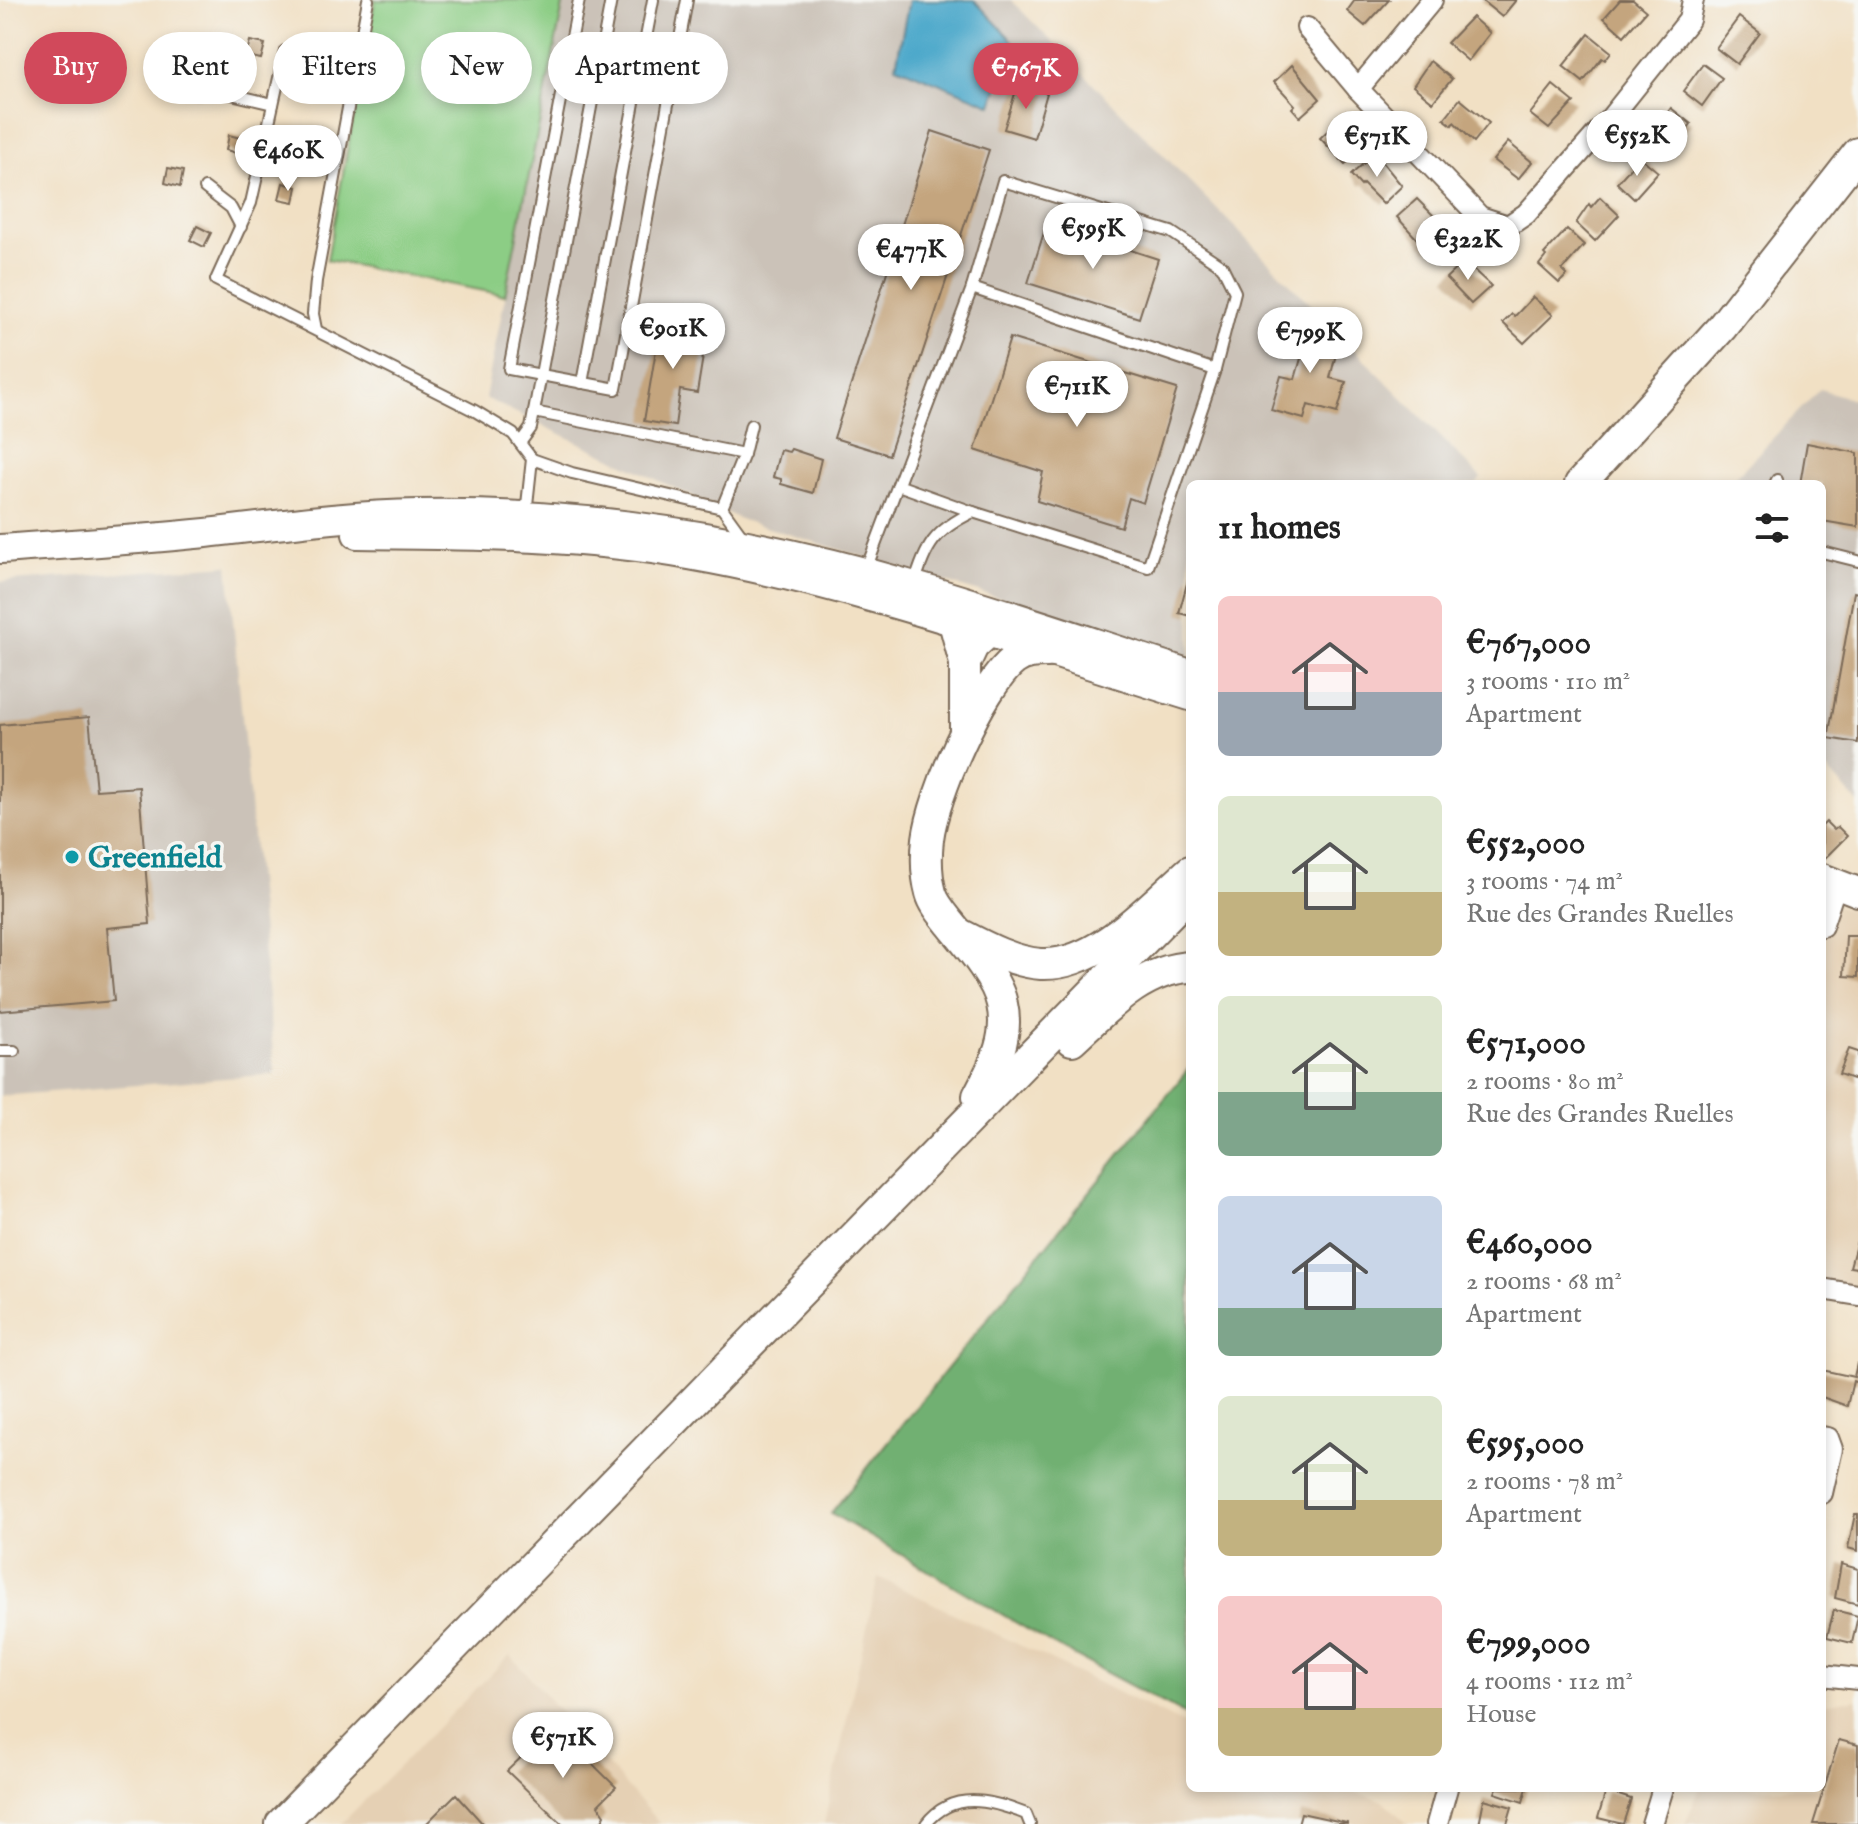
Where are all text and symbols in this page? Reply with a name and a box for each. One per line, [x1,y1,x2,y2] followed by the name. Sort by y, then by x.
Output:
[24,32,127,104] chip: Buy
[143,32,257,104] chip: Rent
[273,32,405,104] chip: Filters
[421,32,532,104] chip: New
[548,32,728,104] chip: Apartment
[970,43,1082,111] pin: €767K
[991,52,1061,85] text: €767K
[1581,110,1693,178] pin: €552K
[1321,111,1433,179] pin: €571K
[1605,119,1670,152] text: €552K
[1344,120,1410,153] text: €571K
[232,125,344,193] pin: €460K
[253,134,323,167] text: €460K
[1037,203,1149,271] pin: €595K
[1061,212,1125,245] text: €595K
[1412,214,1524,282] pin: €322K
[1434,223,1502,256] text: €322K
[855,224,967,292] pin: €477K
[876,233,946,266] text: €477K
[617,303,729,371] pin: €901K
[1254,307,1366,375] pin: €799K
[639,312,707,345] text: €901K
[1276,316,1344,349] text: €799K
[1021,361,1133,429] pin: €711K
[1044,370,1110,403] text: €711K
[1750,506,1794,550] icon: filters
[1218,507,1341,550] text: 11 homes
[1466,622,1591,665] text: €767,000
[1282,628,1378,724] icon: home
[1466,665,1630,698] text: 3 rooms · 110 m²
[1466,698,1582,731] text: Apartment
[1466,822,1586,865] text: €552,000
[1282,828,1378,924] icon: home
[88,840,223,878] place label: Greenfield
[63,848,81,866] marker: Greenfield
[1466,865,1623,898] text: 3 rooms · 74 m²
[1466,898,1734,931] text: Rue des Grandes Ruelles
[1466,1022,1586,1065] text: €571,000
[1282,1028,1378,1124] icon: home
[1466,1065,1624,1098] text: 2 rooms · 80 m²
[1466,1098,1734,1131] text: Rue des Grandes Ruelles
[1466,1222,1593,1265] text: €460,000
[1282,1228,1378,1324] icon: home
[1466,1265,1622,1298] text: 2 rooms · 68 m²
[1466,1298,1582,1331] text: Apartment
[1466,1422,1585,1465] text: €595,000
[1282,1428,1378,1524] icon: home
[1466,1465,1623,1498] text: 2 rooms · 78 m²
[1466,1498,1582,1531] text: Apartment
[1466,1622,1591,1665] text: €799,000
[1282,1628,1378,1724] icon: home
[1466,1665,1633,1698] text: 4 rooms · 112 m²
[1466,1698,1536,1731] text: House
[507,1712,619,1780] pin: €571K
[530,1721,596,1754] text: €571K

